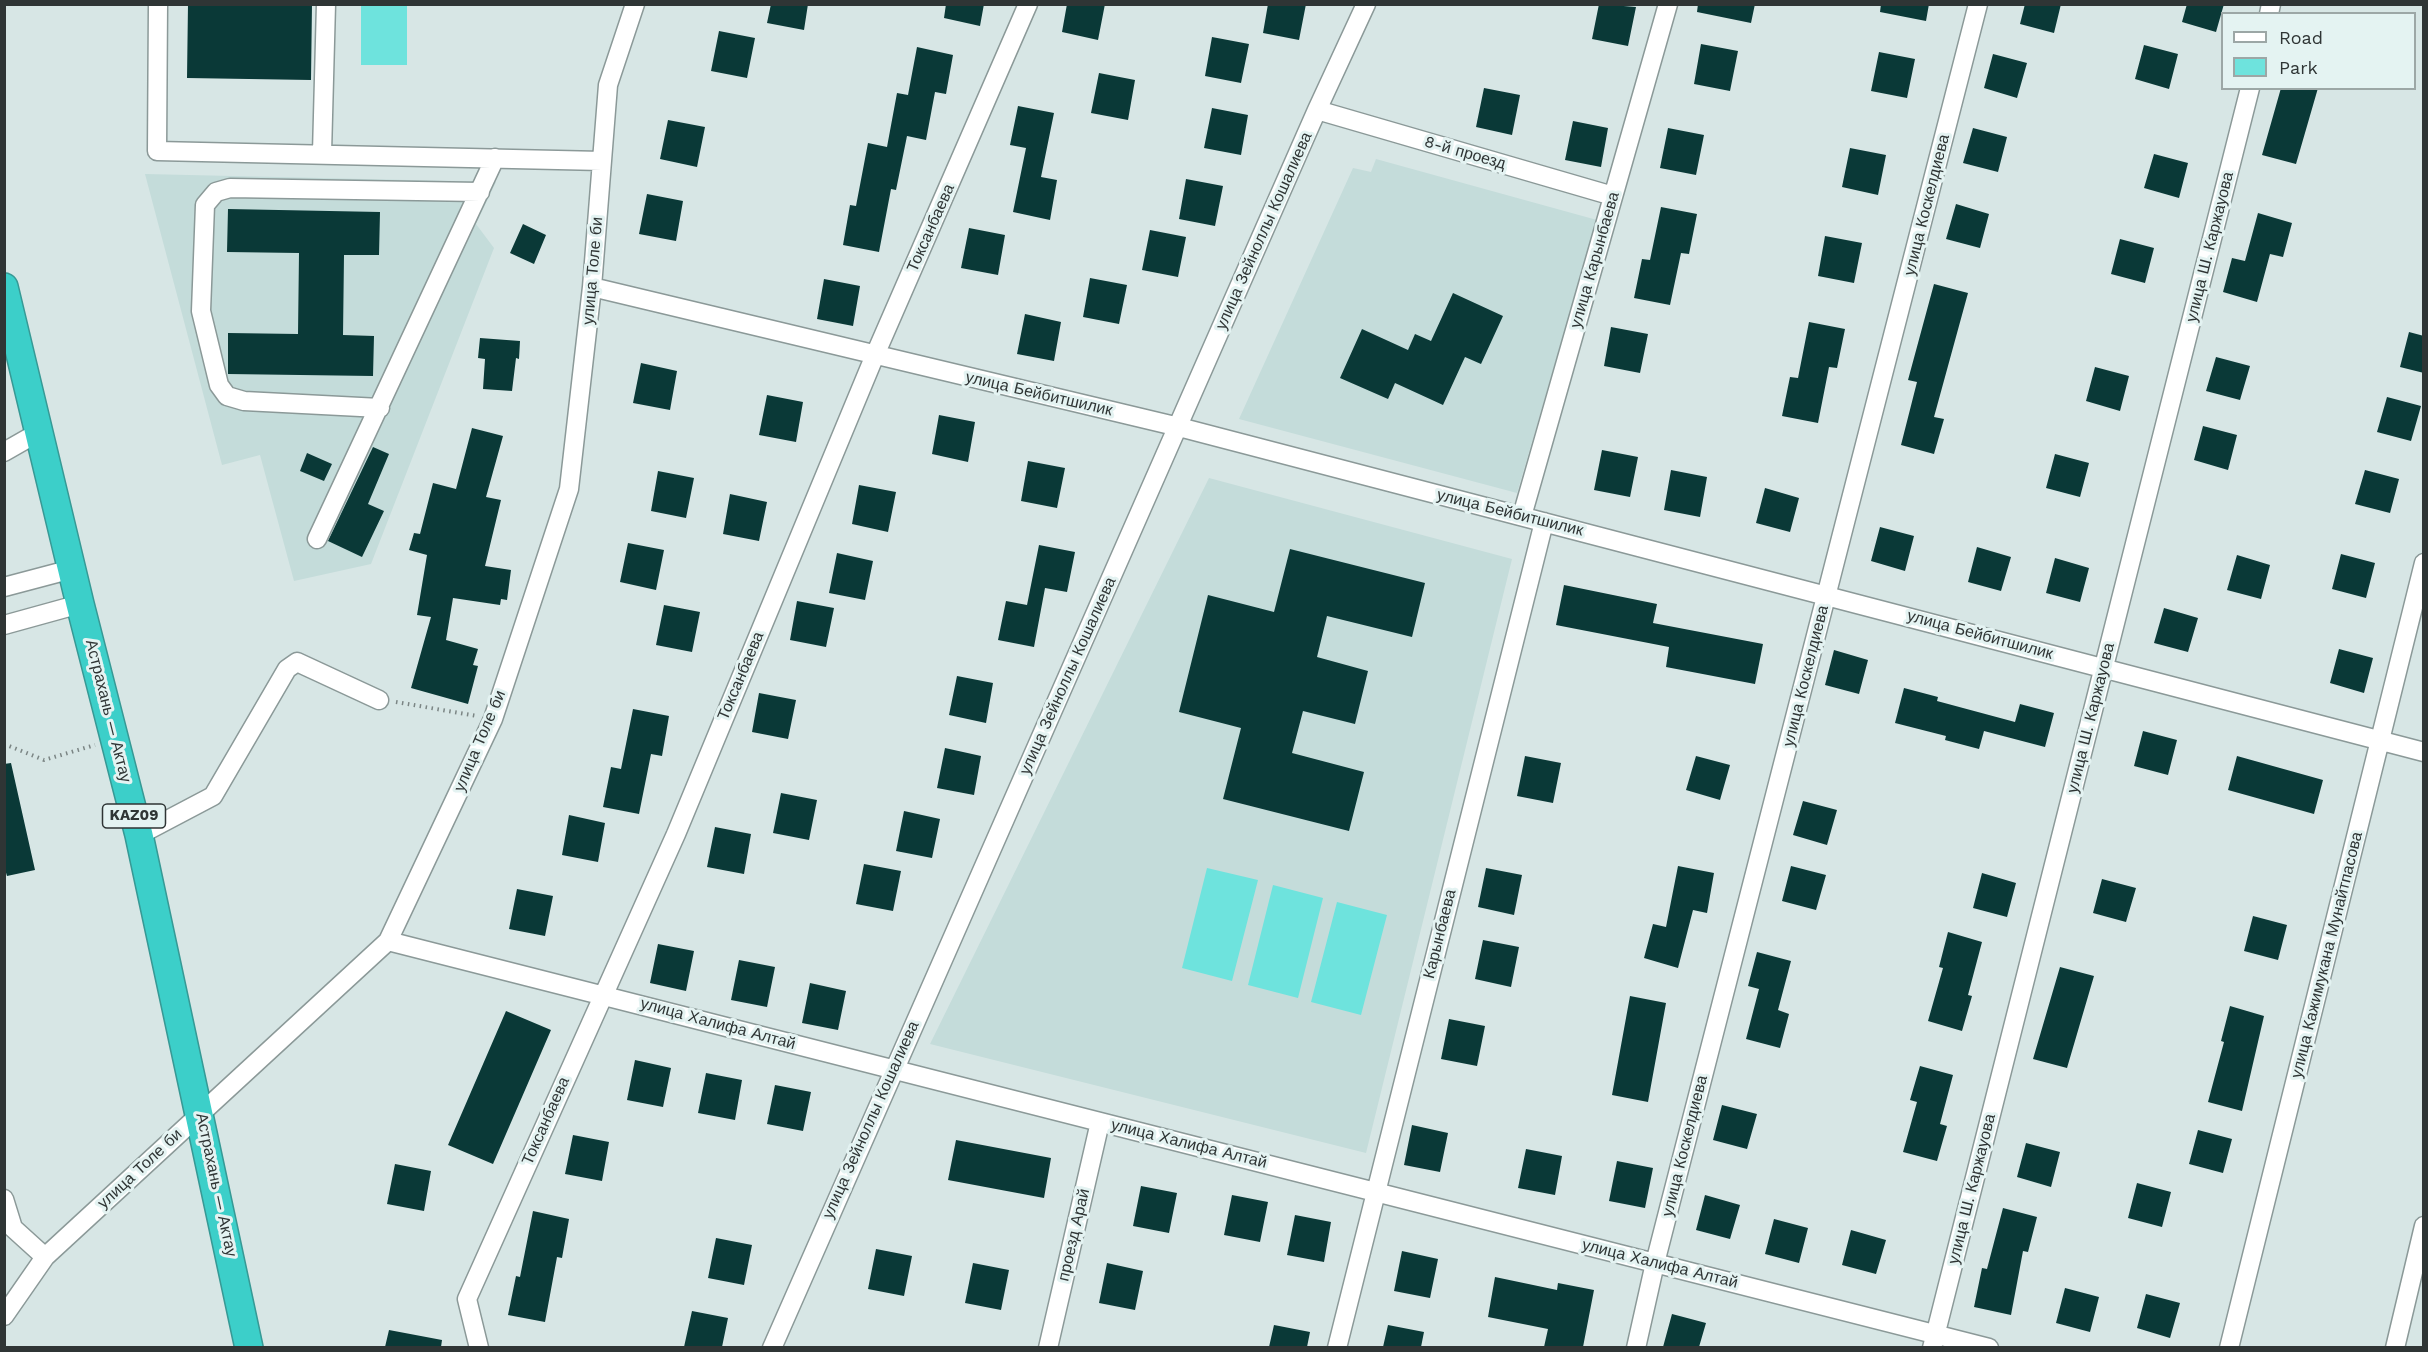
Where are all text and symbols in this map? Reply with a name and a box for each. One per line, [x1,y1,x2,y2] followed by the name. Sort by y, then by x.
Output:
[2221,12,2416,90] legend
[2279,27,2323,48] text: Road
[2279,57,2318,78] text: Park
[1212,129,1316,333] street label: улица Зейноллы Кошалиева
[1422,132,1508,174] street label: 8-й проезд
[1900,132,1954,278] street label: улица Коскелдиева
[2182,170,2238,324] street label: улица Ш. Каржауова
[903,181,959,275] street label: Токсанбаева
[1566,190,1624,330] street label: улица Карынбаева
[579,216,607,326] street label: улица Толе би
[964,368,1114,420] street label: улица Бейбитшилик
[1435,486,1585,540] street label: улица Бейбитшилик
[1016,574,1120,778] street label: улица Зейноллы Кошалиева
[1779,603,1833,749] street label: улица Коскелдиева
[1905,606,2055,664] street label: улица Бейбитшилик
[714,629,768,723] street label: Токсанбаева
[81,638,135,784] street label: Астрахань — Актау
[2063,641,2119,795] street label: улица Ш. Каржауова
[450,687,510,795] street label: улица Толе би
[102,804,166,828] road number: KAZ09
[2287,830,2367,1080] street label: улица Кажимукана Мунайтпасова
[1420,887,1460,981] street label: Карынбаева
[638,994,798,1054] street label: улица Халифа Алтай
[819,1018,923,1222] street label: улица Зейноллы Кошалиева
[1658,1073,1712,1219] street label: улица Коскелдиева
[518,1074,574,1168] street label: Токсанбаева
[191,1111,241,1259] street label: Астрахань — Актау
[1944,1112,2000,1266] street label: улица Ш. Каржауова
[1109,1115,1269,1173] street label: улица Халифа Алтай
[94,1125,186,1213] street label: улица Толе би
[1054,1187,1094,1283] street label: проезд Арай
[1580,1235,1740,1293] street label: улица Халифа Алтай

